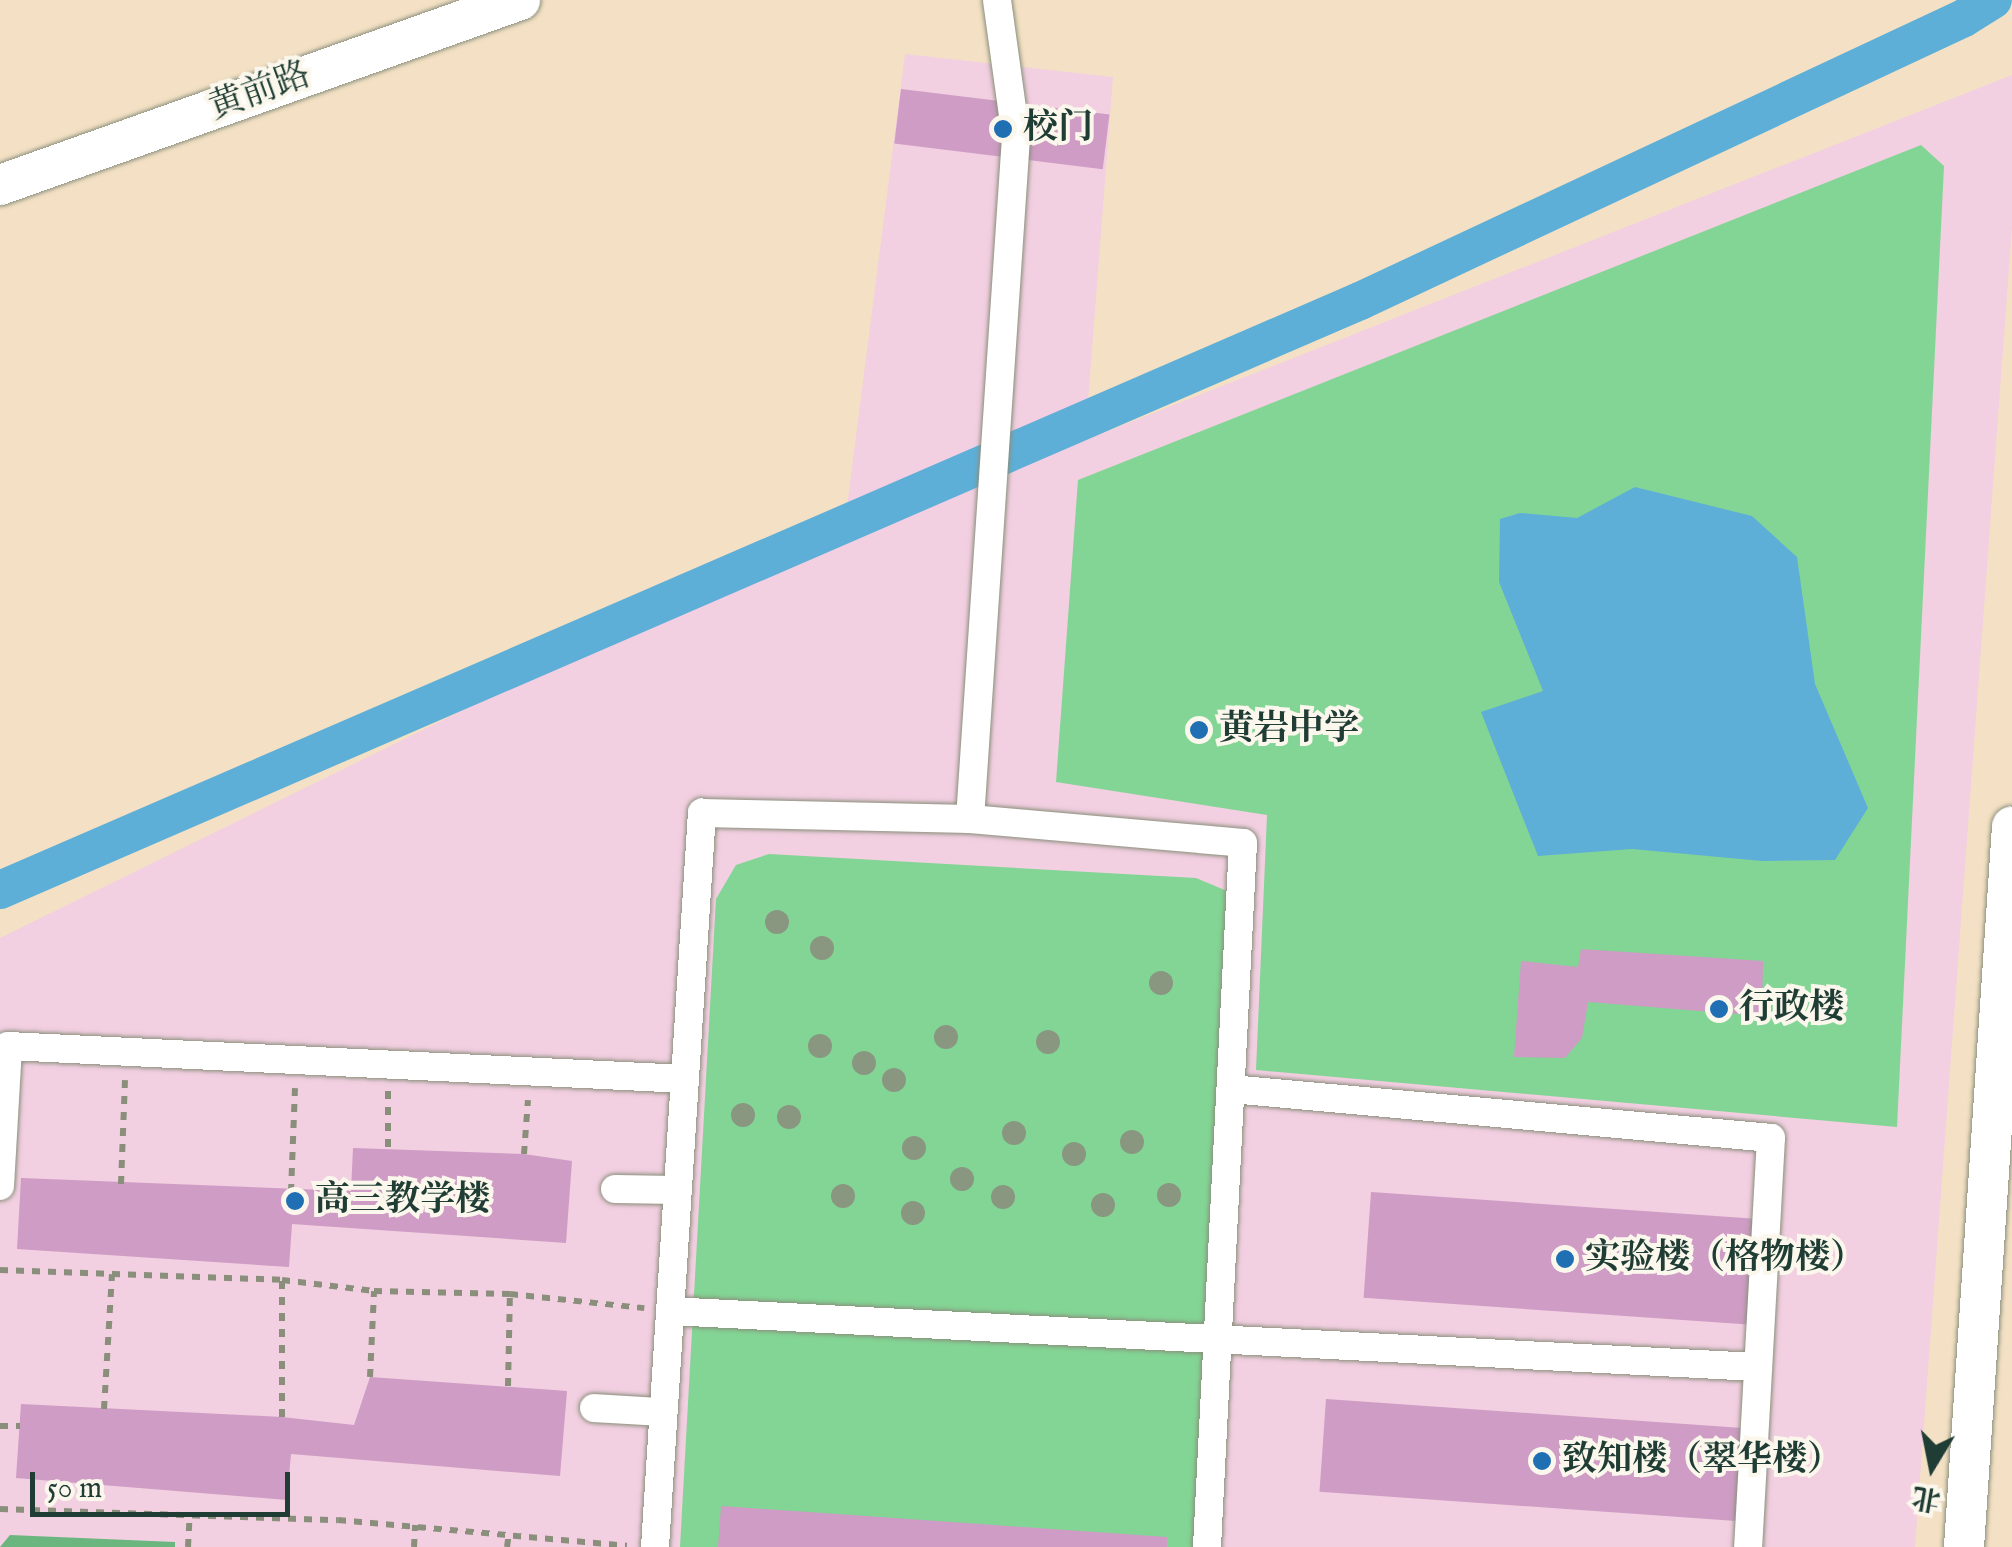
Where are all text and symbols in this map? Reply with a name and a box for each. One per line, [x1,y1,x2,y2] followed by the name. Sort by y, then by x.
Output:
[203,54,317,130] street label: 黄前路
[1023,108,1093,150] place label: 校门
[992,118,1014,140] marker: 校门
[1219,709,1359,751] place label: 黄岩中学
[1188,719,1210,741] marker: 黄岩中学
[1739,988,1844,1030] place label: 行政楼
[1708,998,1730,1020] marker: 行政楼
[315,1180,490,1222] place label: 高三教学楼
[284,1190,306,1212] marker: 高三教学楼
[1585,1238,1865,1280] place label: 实验楼（格物楼）
[1554,1248,1576,1270] marker: 实验楼（格物楼）
[1882,1417,1982,1517] north arrow
[1562,1440,1842,1482] place label: 致知楼（翠华楼）
[1531,1450,1553,1472] marker: 致知楼（翠华楼）
[35,1452,295,1514] scale bar
[47,1470,102,1508] text: 50 m
[1910,1477,1944,1517] text: 北

